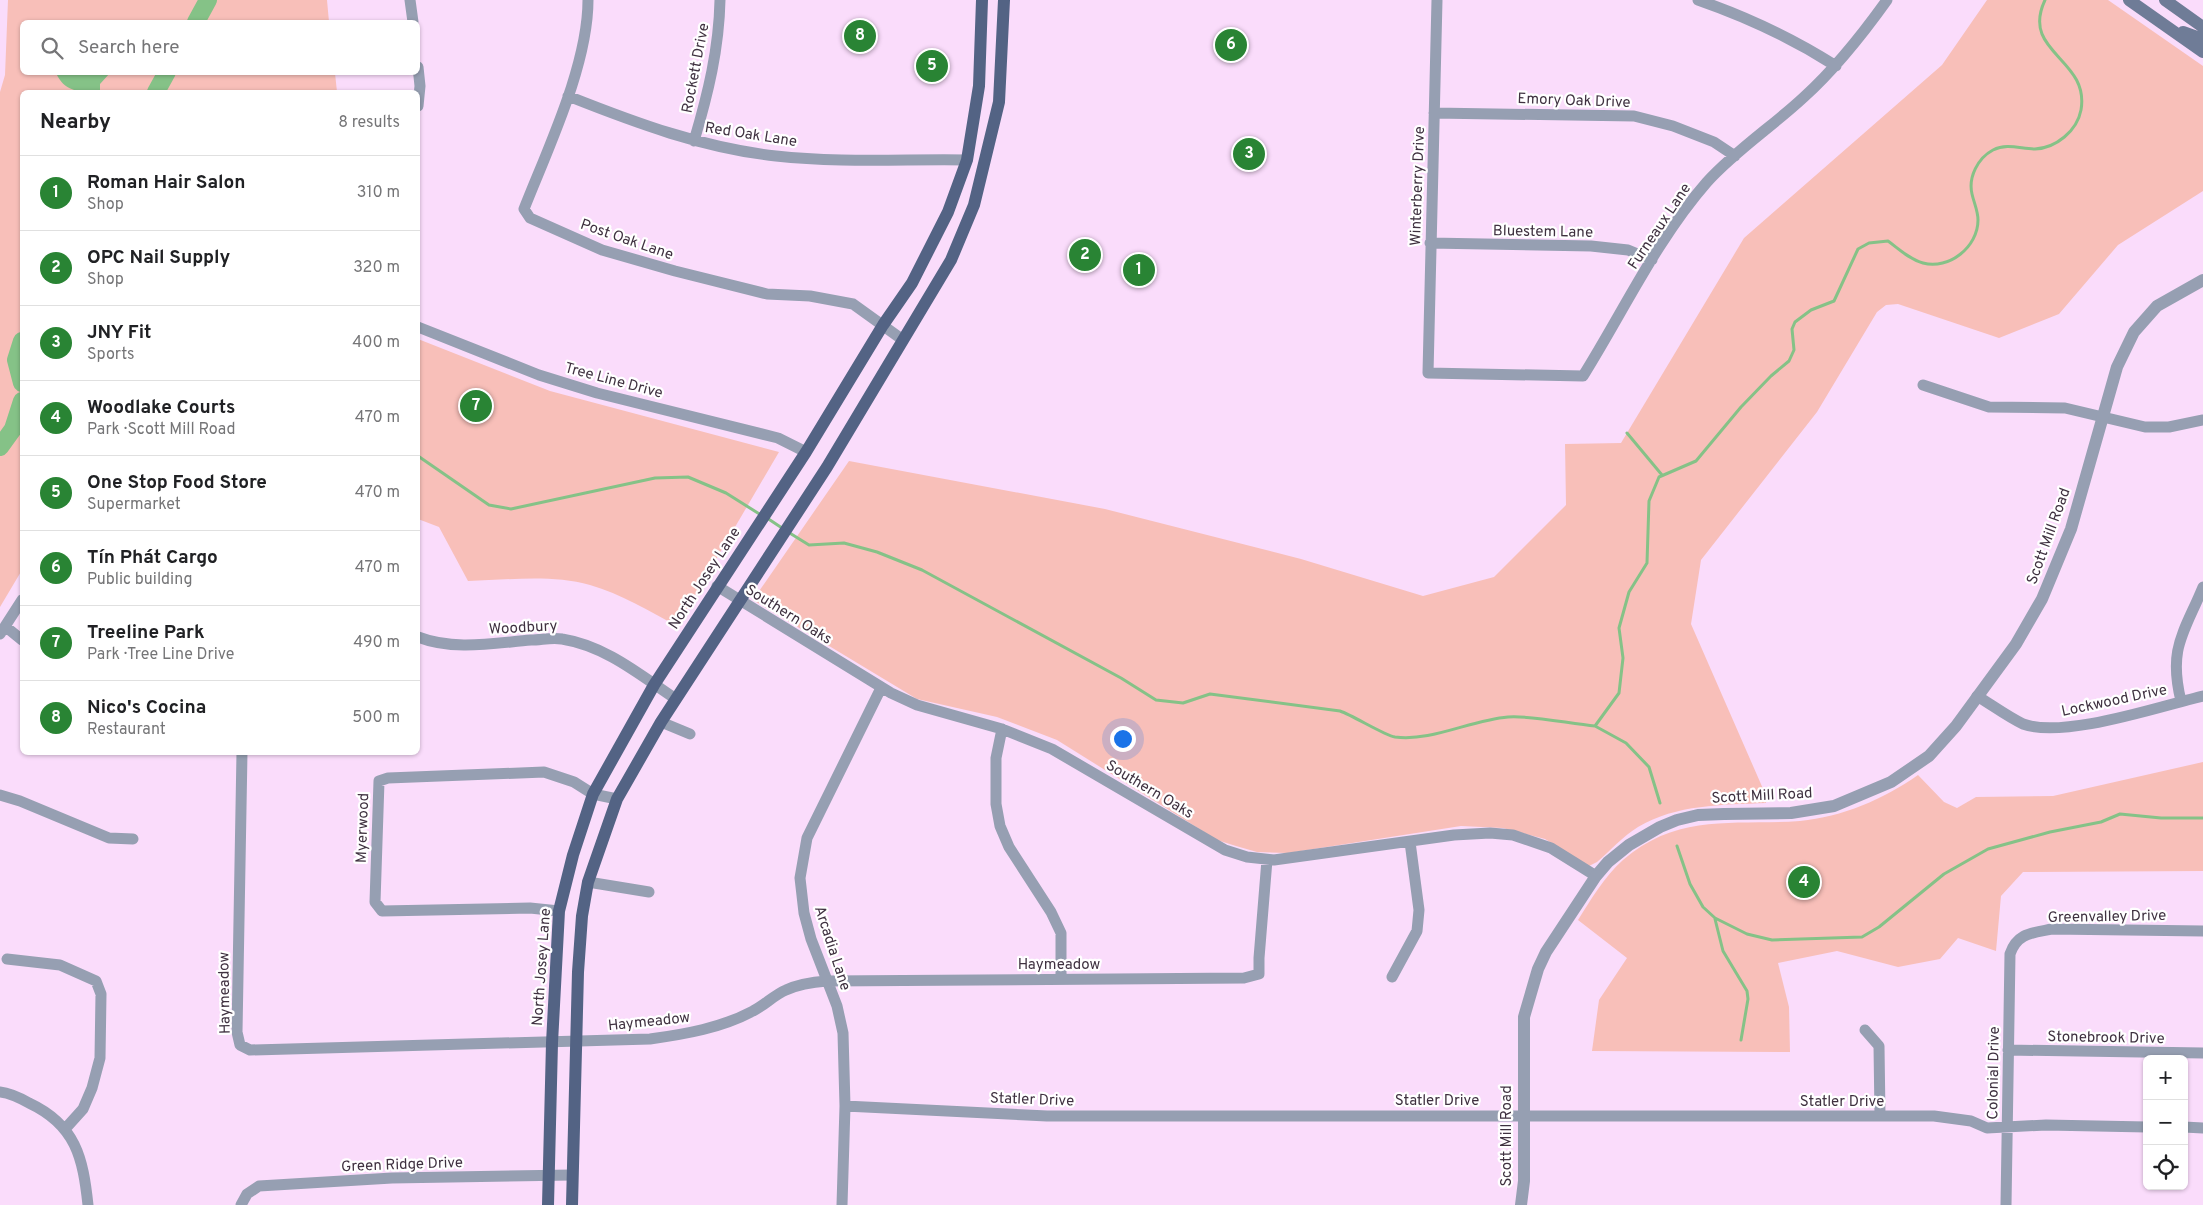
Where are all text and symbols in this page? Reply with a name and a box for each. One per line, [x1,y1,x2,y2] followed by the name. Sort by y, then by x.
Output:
[844,17,876,55] pin: 8
[20,20,420,75] search box
[678,22,715,115] street label: Rockett Drive
[1215,26,1247,64] pin: 6
[38,34,66,62] icon: search
[78,36,180,60] text: Search here
[916,47,948,85] pin: 5
[1517,90,1631,113] street label: Emory Oak Drive
[40,109,111,136] text: Nearby
[338,113,400,133] text: 8 results
[703,119,798,152] street label: Red Oak Lane
[1407,126,1430,246] street label: Winterberry Drive
[1233,135,1265,173] pin: 3
[87,171,245,195] text: Roman Hair Salon
[1624,180,1696,274] street label: Furneaux Lane
[53,183,59,203] text: 1
[357,183,400,203] text: 310 m
[87,195,124,215] text: Shop
[578,216,675,265] street label: Post Oak Lane
[1493,222,1593,243] street label: Bluestem Lane
[1069,236,1101,274] pin: 2
[87,246,230,270] text: OPC Nail Supply
[1123,251,1155,289] pin: 1
[51,258,61,278] text: 2
[353,258,400,278] text: 320 m
[87,270,124,290] text: Shop
[87,321,151,345] text: JNY Fit
[51,333,61,353] text: 3
[352,333,400,353] text: 400 m
[87,345,135,365] text: Sports
[562,359,665,404] street label: Tree Line Drive
[460,387,492,425] pin: 7
[87,396,235,420] text: Woodlake Courts
[51,408,61,428] text: 4
[355,408,400,428] text: 470 m
[87,420,235,440] text: Park · Scott Mill Road
[87,471,267,495] text: One Stop Food Store
[51,483,61,503] text: 5
[355,483,400,503] text: 470 m
[2023,486,2076,587] street label: Scott Mill Road
[87,495,181,515] text: Supermarket
[665,524,745,634] street label: North Josey Lane
[87,546,218,570] text: Tín Phát Cargo
[51,558,61,578] text: 6
[355,558,400,578] text: 470 m
[87,570,192,590] text: Public building
[741,581,835,650] street label: Southern Oaks
[488,617,558,640] street label: Woodbury
[87,621,205,645] text: Treeline Park
[52,633,60,653] text: 7
[353,633,400,653] text: 490 m
[87,645,234,665] text: Park · Tree Line Drive
[2060,681,2169,722] street label: Lockwood Drive
[87,696,206,720] text: Nico's Cocina
[51,708,61,728] text: 8
[352,708,400,728] text: 500 m
[87,720,166,740] text: Restaurant
[1110,726,1136,752] your location
[1102,757,1196,824] street label: Southern Oaks
[1711,784,1813,809] street label: Scott Mill Road
[353,793,374,863] street label: Myerwood
[1788,863,1820,901] pin: 4
[809,904,854,993] street label: Arcadia Lane
[2048,907,2167,928] street label: Greenvalley Drive
[529,908,556,1027] street label: North Josey Lane
[215,951,236,1034] street label: Haymeadow
[1018,956,1100,975] street label: Haymeadow
[607,1009,691,1036] street label: Haymeadow
[1984,1026,2005,1120] street label: Colonial Drive
[2047,1028,2165,1049] street label: Stonebrook Drive
[2143,1055,2188,1190] map controls
[2143,1055,2188,1100] button: +
[1498,1085,1517,1187] street label: Scott Mill Road
[989,1090,1074,1111] street label: Statler Drive
[1395,1092,1479,1111] street label: Statler Drive
[1800,1093,1884,1112] street label: Statler Drive
[2143,1100,2188,1145] button: −
[2143,1145,2188,1190] button: locate
[341,1154,463,1177] street label: Green Ridge Drive

